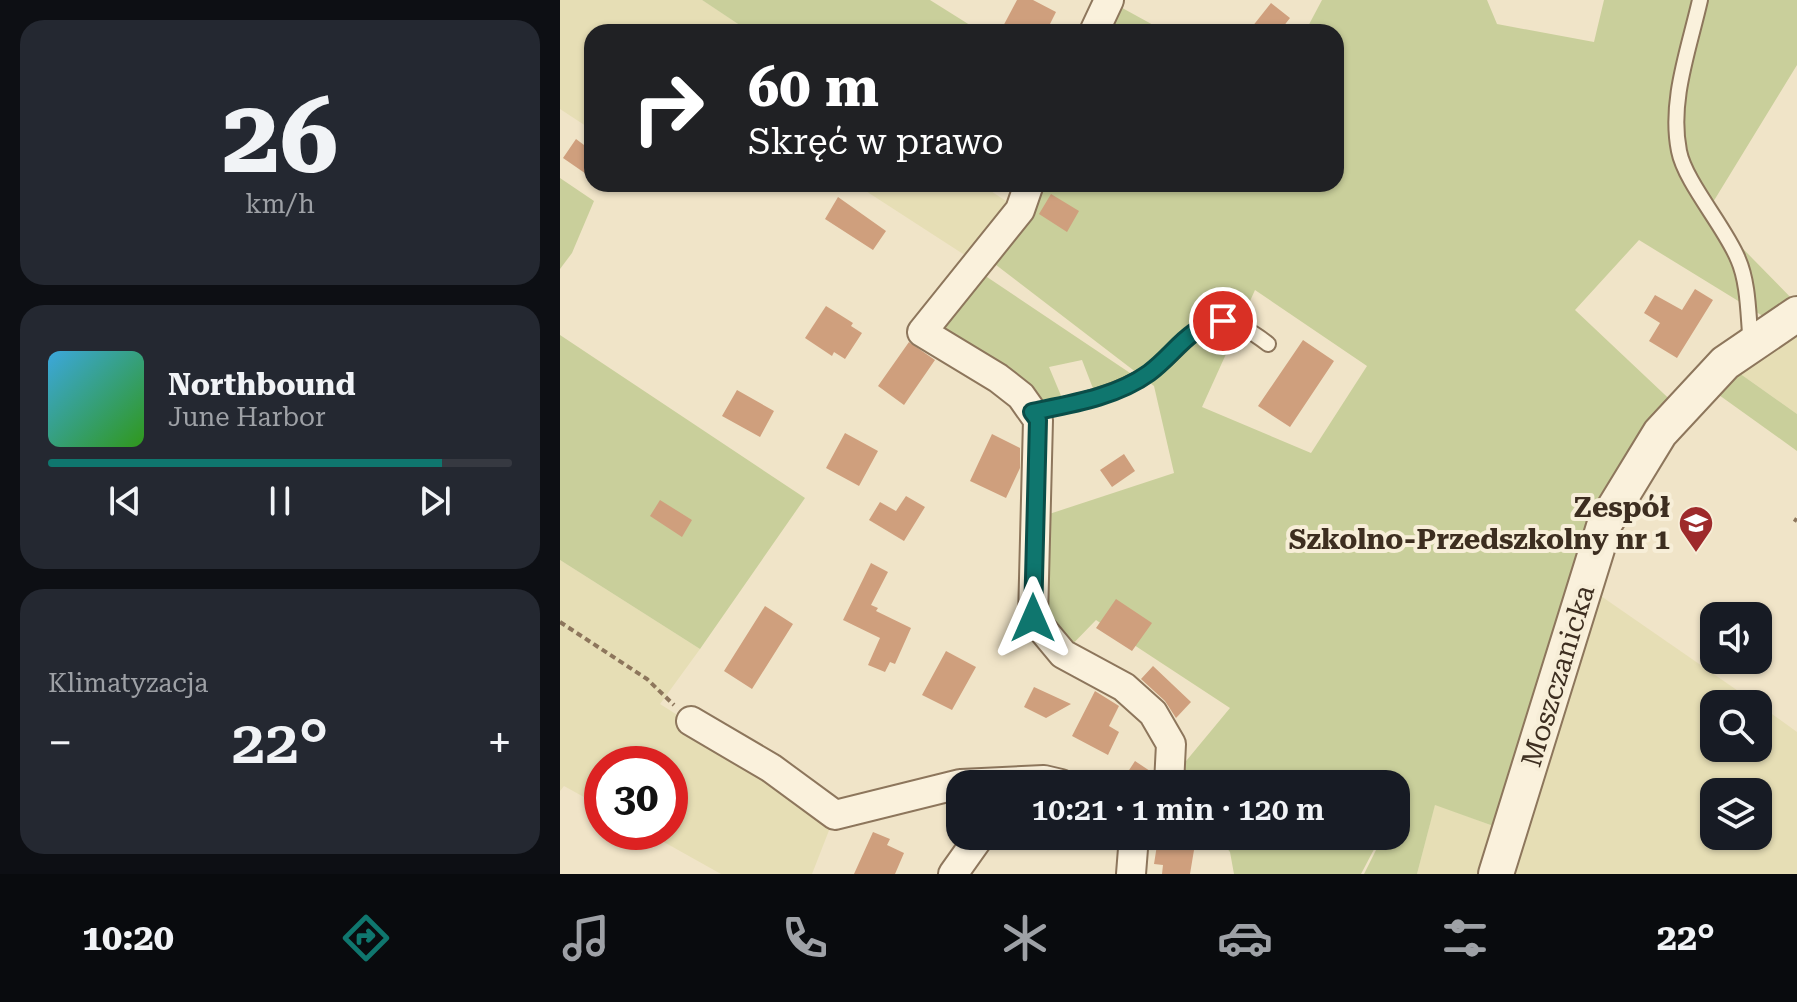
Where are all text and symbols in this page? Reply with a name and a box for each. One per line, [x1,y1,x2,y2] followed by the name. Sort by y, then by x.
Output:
[748,54,879,120] text: 60 m
[616,56,720,160] icon: right
[222,76,338,197] text: 26
[748,121,1004,163] text: Skręć w prawo
[245,189,315,219] text: km/h
[1189,287,1257,355] pin
[1201,299,1245,343] icon: arrive
[168,367,356,402] text: Northbound
[168,402,326,432] text: June Harbor
[103,479,147,523] icon: previous
[258,479,302,523] icon: pause
[413,479,457,523] icon: next
[1289,491,1670,556] place label: Zespół Szkolno-Przedszkolny nr 1
[1677,504,1715,554] school or university icon: Zespół Szkolno-Przedszkolny nr 1
[991,576,1075,660] position arrow
[1515,581,1601,771] street label: Moszczanicka
[1700,602,1772,850] map controls
[1700,602,1772,674] button: sound
[48,668,208,698] text: Klimatyzacja
[1700,690,1772,762] button: search
[232,707,328,778] text: 22°
[48,717,73,769] text: −
[487,717,512,769] text: +
[584,746,688,850] speed limit sign: 30
[1700,778,1772,850] button: layers
[1032,792,1324,827] text: 10:21 · 1 min · 120 m
[338,910,394,966] icon: directions
[558,910,614,966] icon: music
[777,910,833,966] icon: phone
[997,910,1053,966] icon: climate
[1217,910,1273,966] icon: car
[1437,910,1493,966] icon: filters
[82,917,174,959] text: 10:20
[1657,917,1715,959] text: 22°

